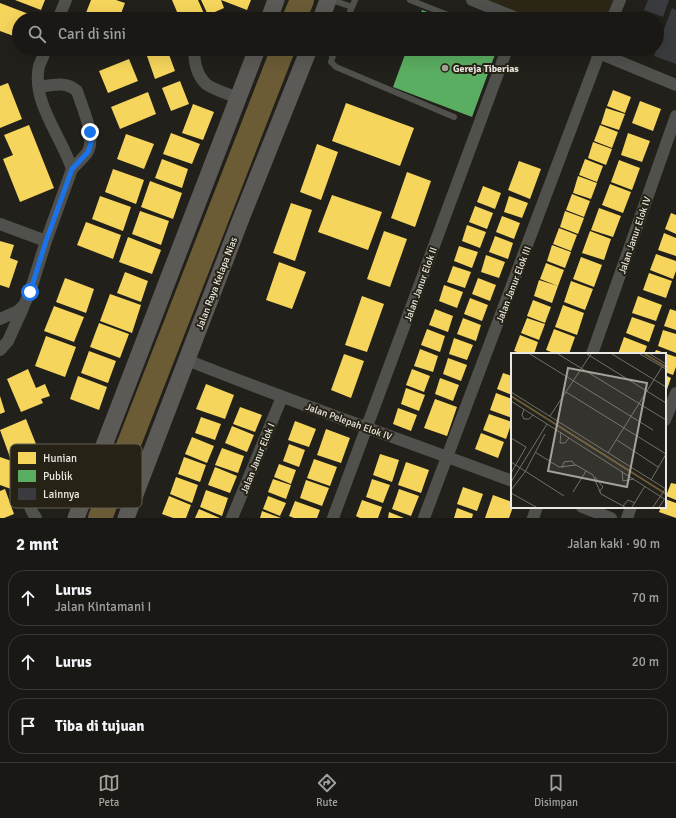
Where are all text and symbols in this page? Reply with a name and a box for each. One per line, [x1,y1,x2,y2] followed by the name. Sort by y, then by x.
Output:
[12,12,664,56] search box
[26,23,48,45] icon: search
[58,25,126,43] text: Cari di sini
[440,63,450,73] marker: Gereja Tiberias
[453,63,519,75] place label: Gereja Tiberias
[81,123,99,141] route end
[616,195,654,275] street label: Jalan Janur Elok IV
[194,235,240,331] street label: Jalan Raya Kelapa Nias
[494,245,534,324] street label: Jalan Janur Elok III
[402,246,440,323] street label: Jalan Janur Elok II
[21,283,39,301] route start
[511,353,666,508] inset map
[304,401,394,443] street label: Jalan Pelepah Elok IV
[238,421,278,495] street label: Jalan Janur Elok I
[10,444,142,508] legend
[43,452,77,465] text: Hunian
[43,470,73,483] text: Publik
[43,488,80,501] text: Lainnya
[16,534,58,555] text: 2 mnt
[568,536,660,552] text: Jalan kaki · 90 m
[55,581,92,599] text: Lurus
[17,587,39,609] icon: ahead
[632,590,659,606] text: 70 m
[55,599,151,615] text: Jalan Kintamani I
[17,651,39,673] icon: ahead
[55,653,92,671] text: Lurus
[632,654,659,670] text: 20 m
[17,715,39,737] icon: arrive
[55,717,145,735] text: Tiba di tujuan
[98,772,120,809] tab: Peta
[316,772,338,809] tab: Rute
[534,772,578,809] tab: Disimpan

